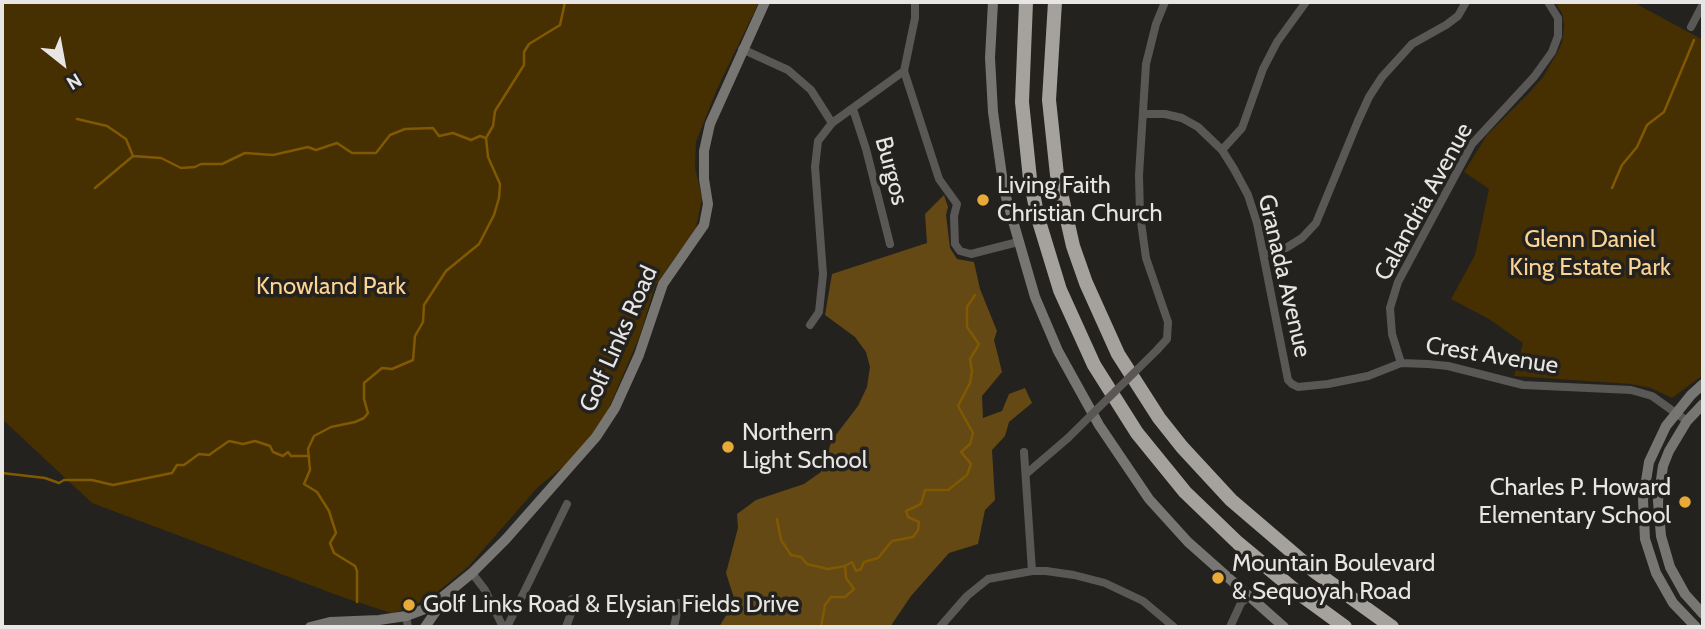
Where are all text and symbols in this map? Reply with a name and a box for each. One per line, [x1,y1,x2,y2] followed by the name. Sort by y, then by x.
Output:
[28,28,98,98] north arrow
[62,68,86,95] text: N
[1369,118,1479,286] street label: Calandria Avenue
[868,134,914,208] street label: Burgos
[997,172,1162,228] place label: Living Faith Christian Church
[975,192,991,208] marker: Living Faith Christian Church
[1251,192,1317,360] street label: Granada Avenue
[1509,226,1671,282] park label: Glenn Daniel King Estate Park
[574,261,664,417] street label: Golf Links Road
[256,273,406,301] park label: Knowland Park
[1424,331,1560,381] street label: Crest Avenue
[742,419,867,475] place label: Northern Light School
[720,439,736,455] marker: Northern Light School
[1479,474,1671,530] place label: Charles P. Howard Elementary School
[1677,494,1693,510] marker: Charles P. Howard Elementary School
[1232,550,1435,606] place label: Mountain Boulevard & Sequoyah Road
[1210,570,1226,586] marker: Mountain Boulevard & Sequoyah Road
[423,591,799,619] place label: Golf Links Road & Elysian Fields Drive
[401,597,417,613] marker: Golf Links Road & Elysian Fields Drive

